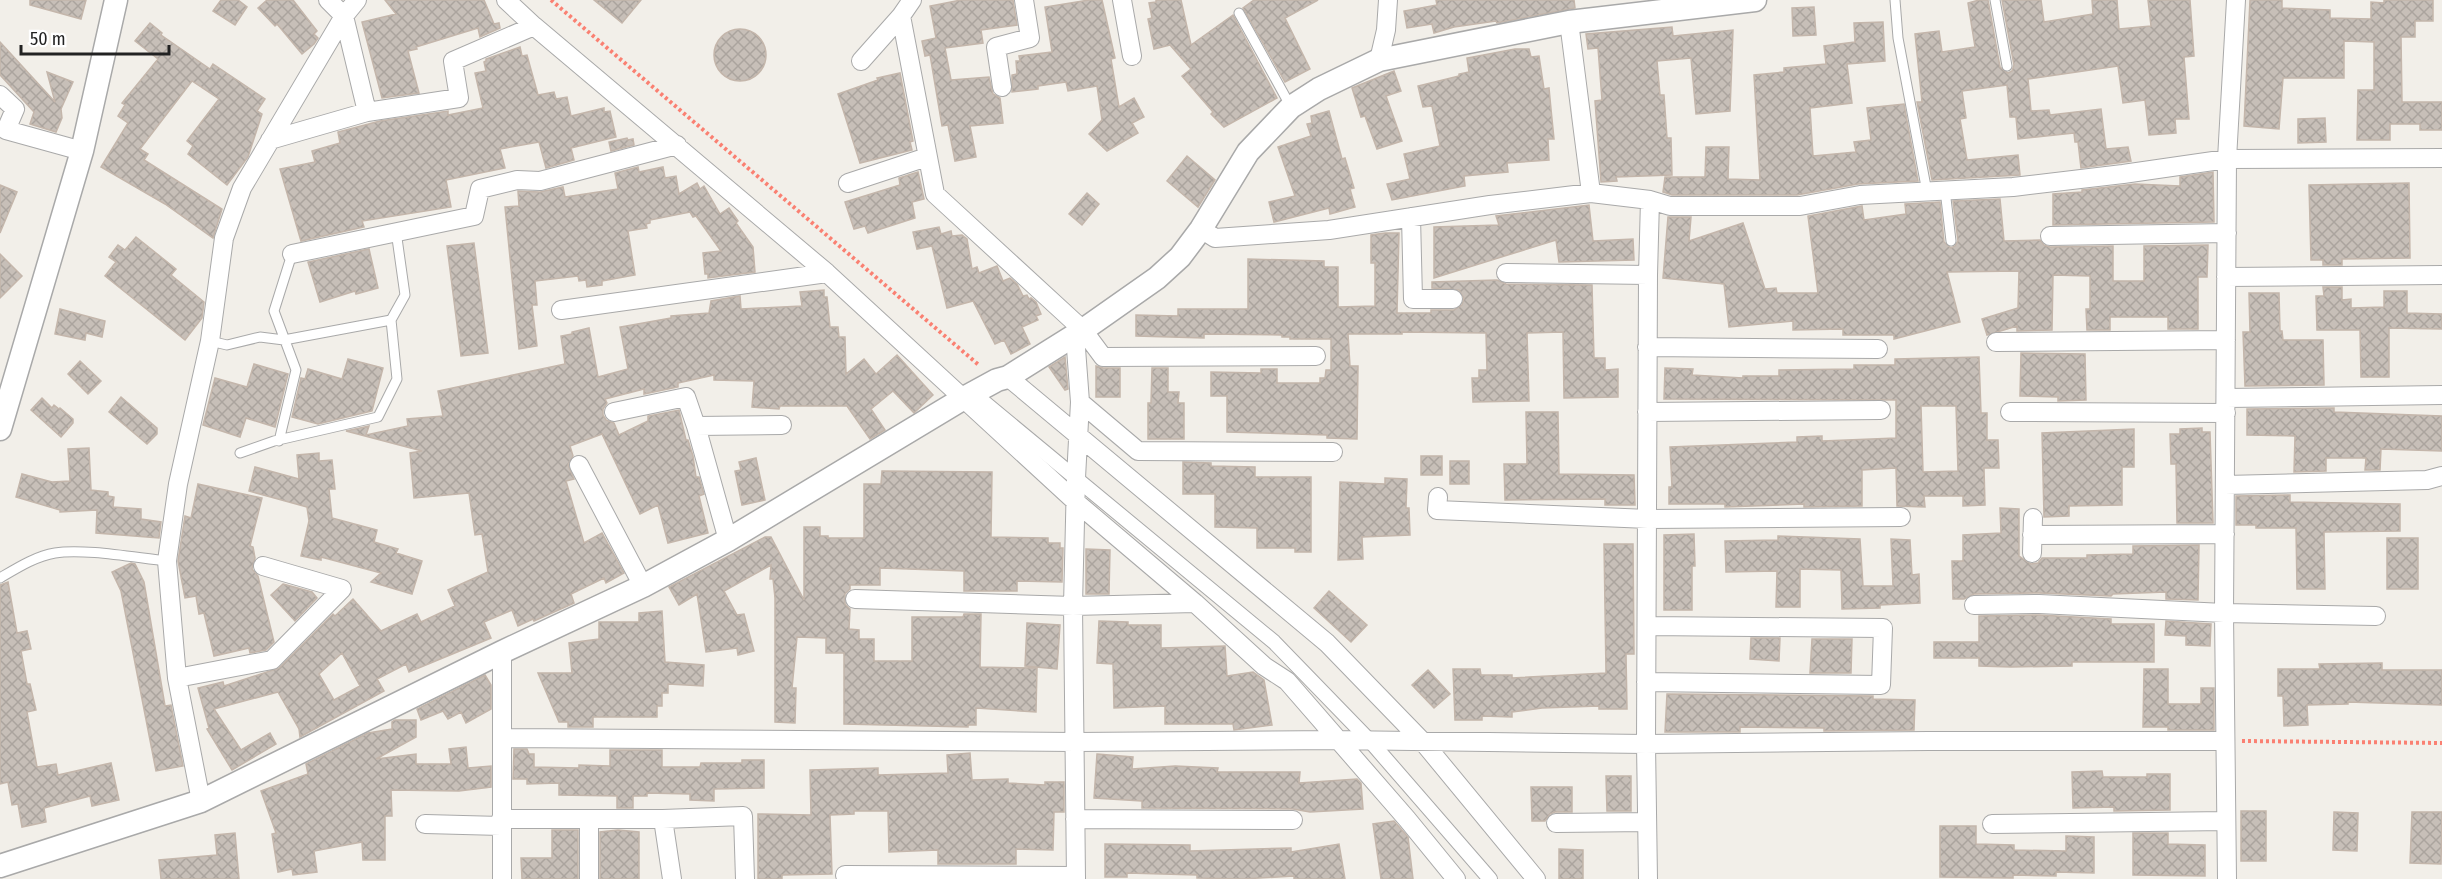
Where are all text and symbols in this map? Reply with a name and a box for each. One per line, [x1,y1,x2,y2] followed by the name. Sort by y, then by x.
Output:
[21,18,170,56] scale bar
[30,28,66,50] text: 50 m

